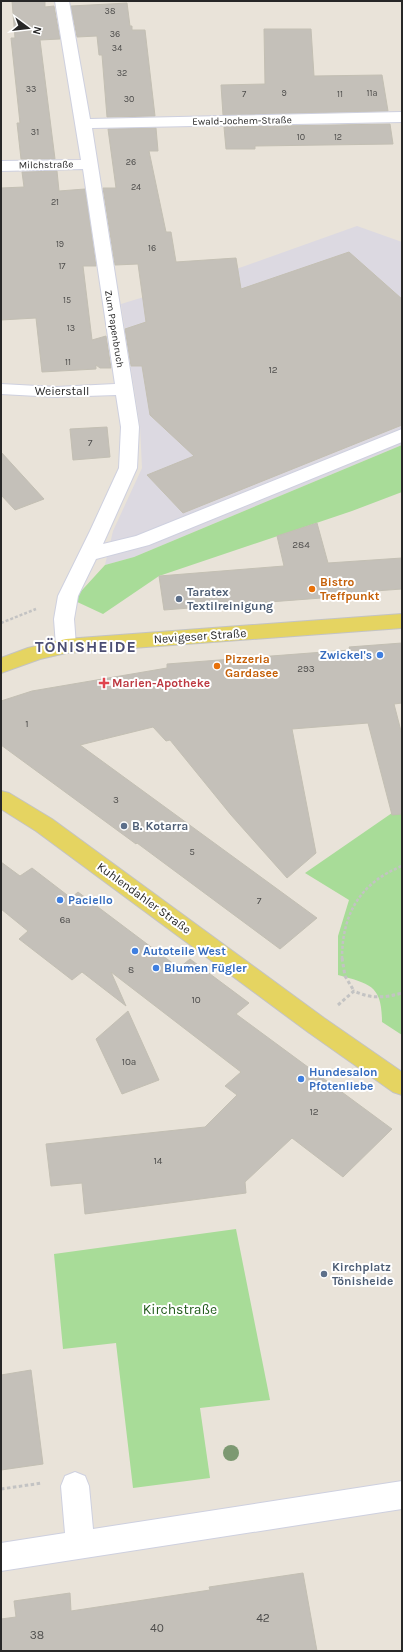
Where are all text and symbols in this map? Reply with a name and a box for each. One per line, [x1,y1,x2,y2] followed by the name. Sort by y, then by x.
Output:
[105,6,116,16] house number: 38
[8,8,48,48] north arrow
[30,25,44,36] text: N
[110,29,120,39] house number: 36
[112,43,122,53] house number: 34
[117,68,127,78] house number: 32
[26,84,36,94] house number: 33
[281,88,287,98] house number: 9
[367,88,377,98] house number: 11a
[242,89,247,99] house number: 7
[337,89,343,99] house number: 11
[124,94,134,104] house number: 30
[192,114,292,128] street label: Ewald-Jochem-Straße
[31,127,39,137] house number: 31
[297,132,305,142] house number: 10
[334,132,342,142] house number: 12
[126,157,136,167] house number: 26
[18,159,74,171] street label: Milchstraße
[131,182,141,192] house number: 24
[51,197,59,207] house number: 21
[56,239,64,249] house number: 19
[148,243,156,253] house number: 16
[58,261,66,271] house number: 17
[102,289,126,369] street label: Zum Papenbruch
[63,295,71,305] house number: 15
[67,323,75,333] house number: 13
[65,357,71,367] house number: 11
[268,364,278,376] house number: 12
[35,384,89,398] street label: Weierstall
[88,437,93,449] house number: 7
[292,539,310,551] house number: 284
[320,575,380,603] place label: Bistro Treffpunkt
[307,584,317,594] marker: Bistro Treffpunkt
[187,585,273,613] place label: Taratex Textilreinigung
[174,594,184,604] marker: Taratex Textilreinigung
[153,626,247,646] street label: Nevigeser Straße
[35,637,137,656] district label: TÖNISHEIDE
[319,648,372,662] place label: Zwickel's
[375,650,385,660] marker: Zwickel's
[225,652,278,680] place label: Pizzeria Gardasee
[212,661,222,671] marker: Pizzeria Gardasee
[297,663,315,675] house number: 293
[112,676,210,690] place label: Marien-Apotheke
[99,678,109,688] marker: Marien-Apotheke
[25,718,29,730] house number: 1
[113,794,119,806] house number: 3
[132,819,188,833] place label: B. Kotarra
[119,821,129,831] marker: B. Kotarra
[189,846,195,858] house number: 5
[94,859,194,937] street label: Kuhlendahler Straße
[68,893,113,907] place label: Paciello
[55,895,65,905] marker: Paciello
[257,895,262,907] house number: 7
[59,914,71,926] house number: 6a
[143,944,226,958] place label: Autoteile West
[130,946,140,956] marker: Autoteile West
[164,961,247,975] place label: Blumen Fügler
[151,963,161,973] marker: Blumen Fügler
[128,964,134,976] house number: 8
[191,994,201,1006] house number: 10
[122,1056,136,1068] house number: 10a
[309,1065,377,1093] place label: Hundesalon Pfotenliebe
[296,1074,306,1084] marker: Hundesalon Pfotenliebe
[309,1106,319,1118] house number: 12
[154,1155,163,1167] house number: 14
[332,1260,393,1288] place label: Kirchplatz Tönisheide
[319,1269,329,1279] marker: Kirchplatz Tönisheide
[143,1301,217,1318] park label: Kirchstraße
[256,1611,270,1625] house number: 42
[150,1621,164,1635] house number: 40
[30,1628,44,1642] house number: 38

